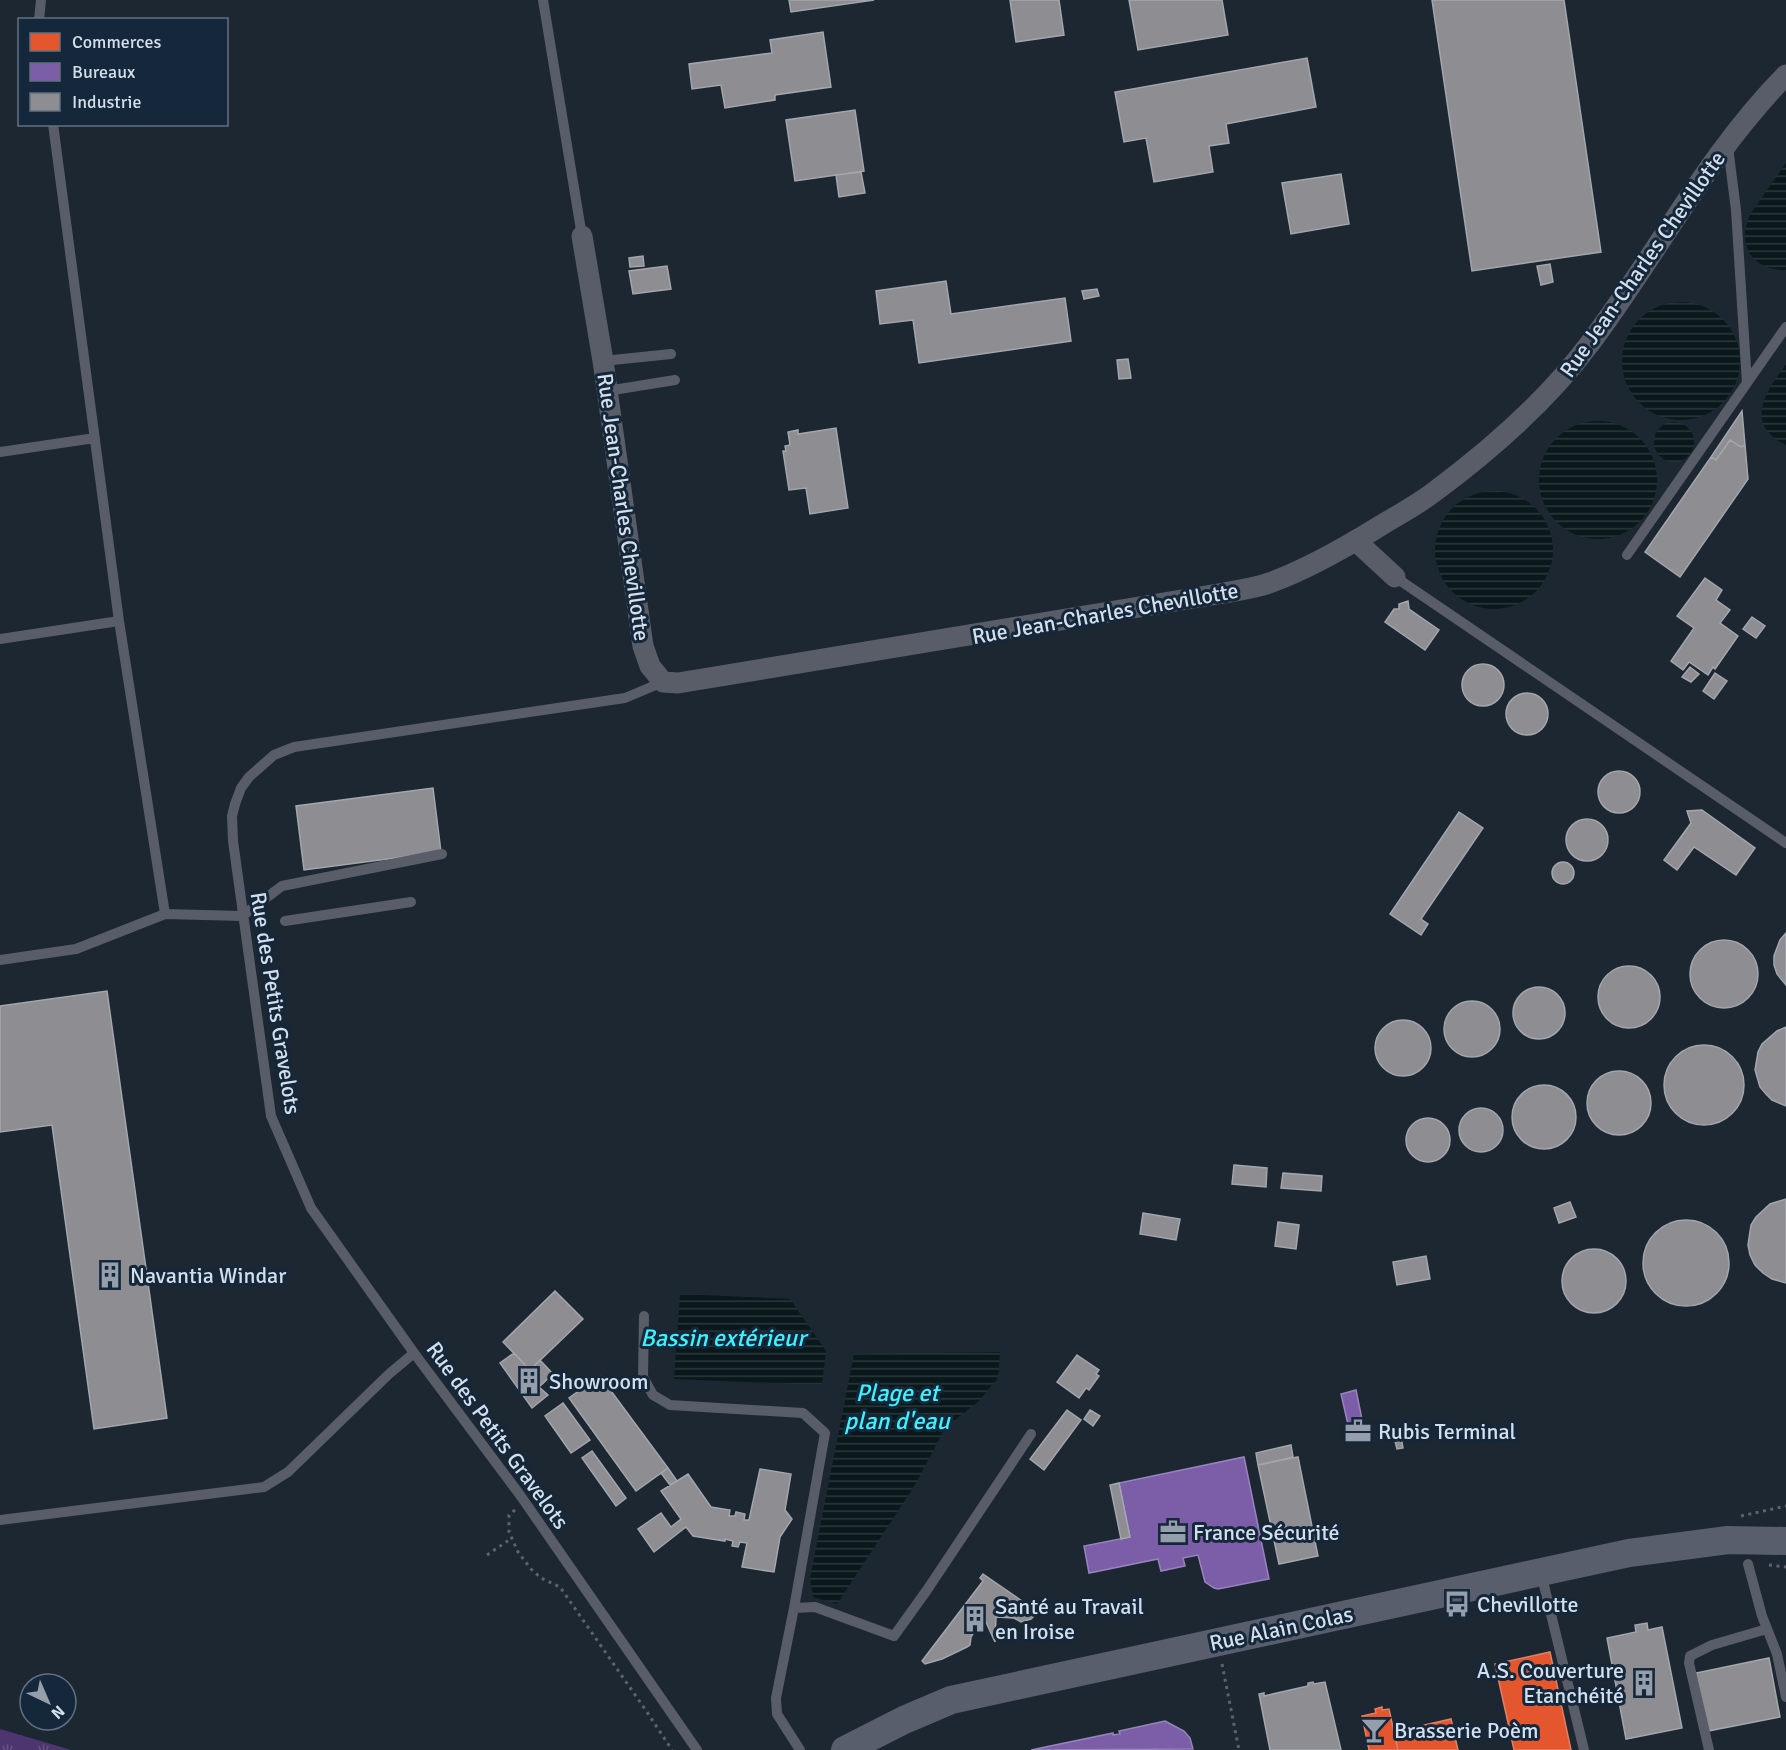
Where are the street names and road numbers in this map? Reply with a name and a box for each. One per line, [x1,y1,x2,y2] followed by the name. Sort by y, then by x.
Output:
[1554,146,1731,383] street label: Rue Jean-Charles Chevillotte
[591,371,656,643] street label: Rue Jean-Charles Chevillotte
[970,577,1240,650] street label: Rue Jean-Charles Chevillotte
[245,890,306,1116] street label: Rue des Petits Gravelots
[421,1336,575,1534] street label: Rue des Petits Gravelots
[1207,1600,1355,1657] street label: Rue Alain Colas

